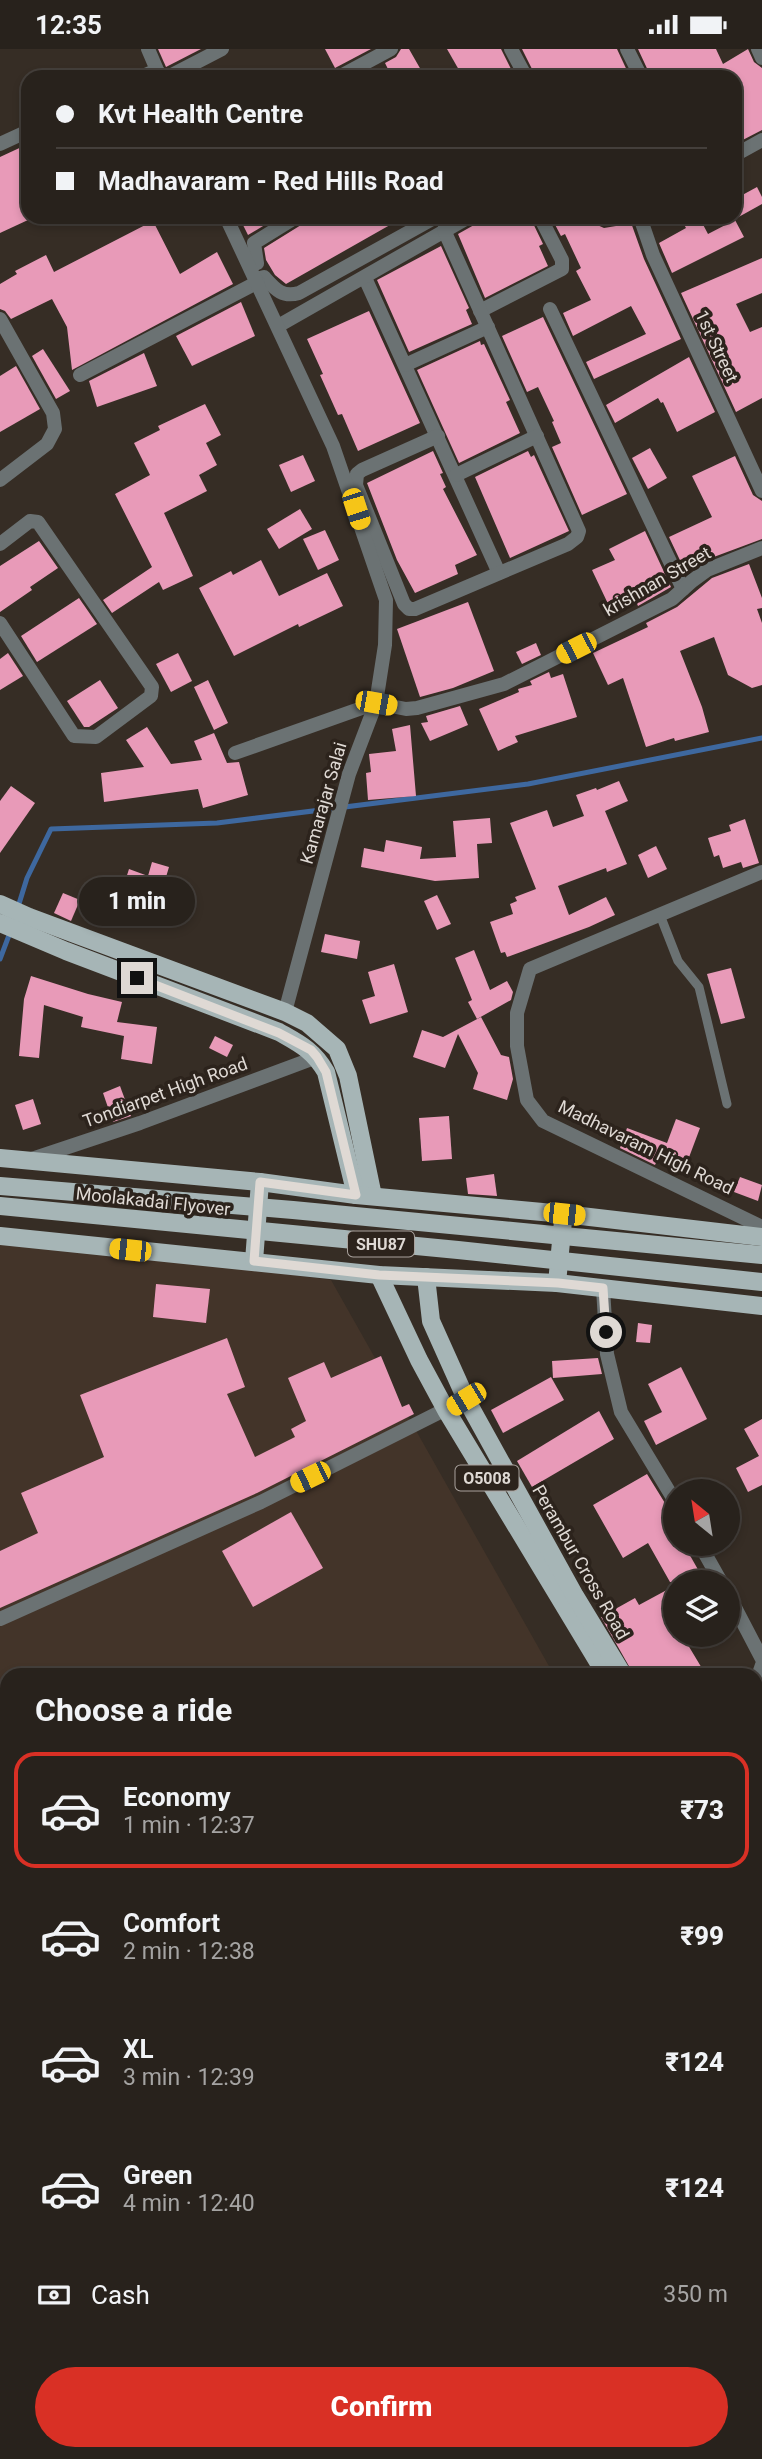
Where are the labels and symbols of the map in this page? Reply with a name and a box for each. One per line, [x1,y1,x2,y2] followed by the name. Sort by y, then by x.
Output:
[691,307,743,386] street label: 1st Street
[340,486,373,532] car
[600,542,714,620] street label: krishnan Street
[553,629,600,667] car
[354,689,399,717] car
[296,740,350,866] street label: Kamarajar Salai
[79,877,195,925] callout: 1 min
[121,962,153,994] route end
[80,1052,250,1132] street label: Tondiarpet High Road
[555,1095,737,1199] street label: Madhavaram High Road
[75,1182,231,1220] street label: Moolakadai Flyover
[543,1201,586,1227] car
[348,1231,414,1257] road number: SHU87
[109,1237,152,1263] car
[590,1316,622,1348] route start
[443,1379,490,1419] car
[287,1458,334,1496] car
[456,1465,518,1491] road number: O5008
[663,1479,740,1556] north arrow
[528,1481,634,1643] street label: Perambur Cross Road

